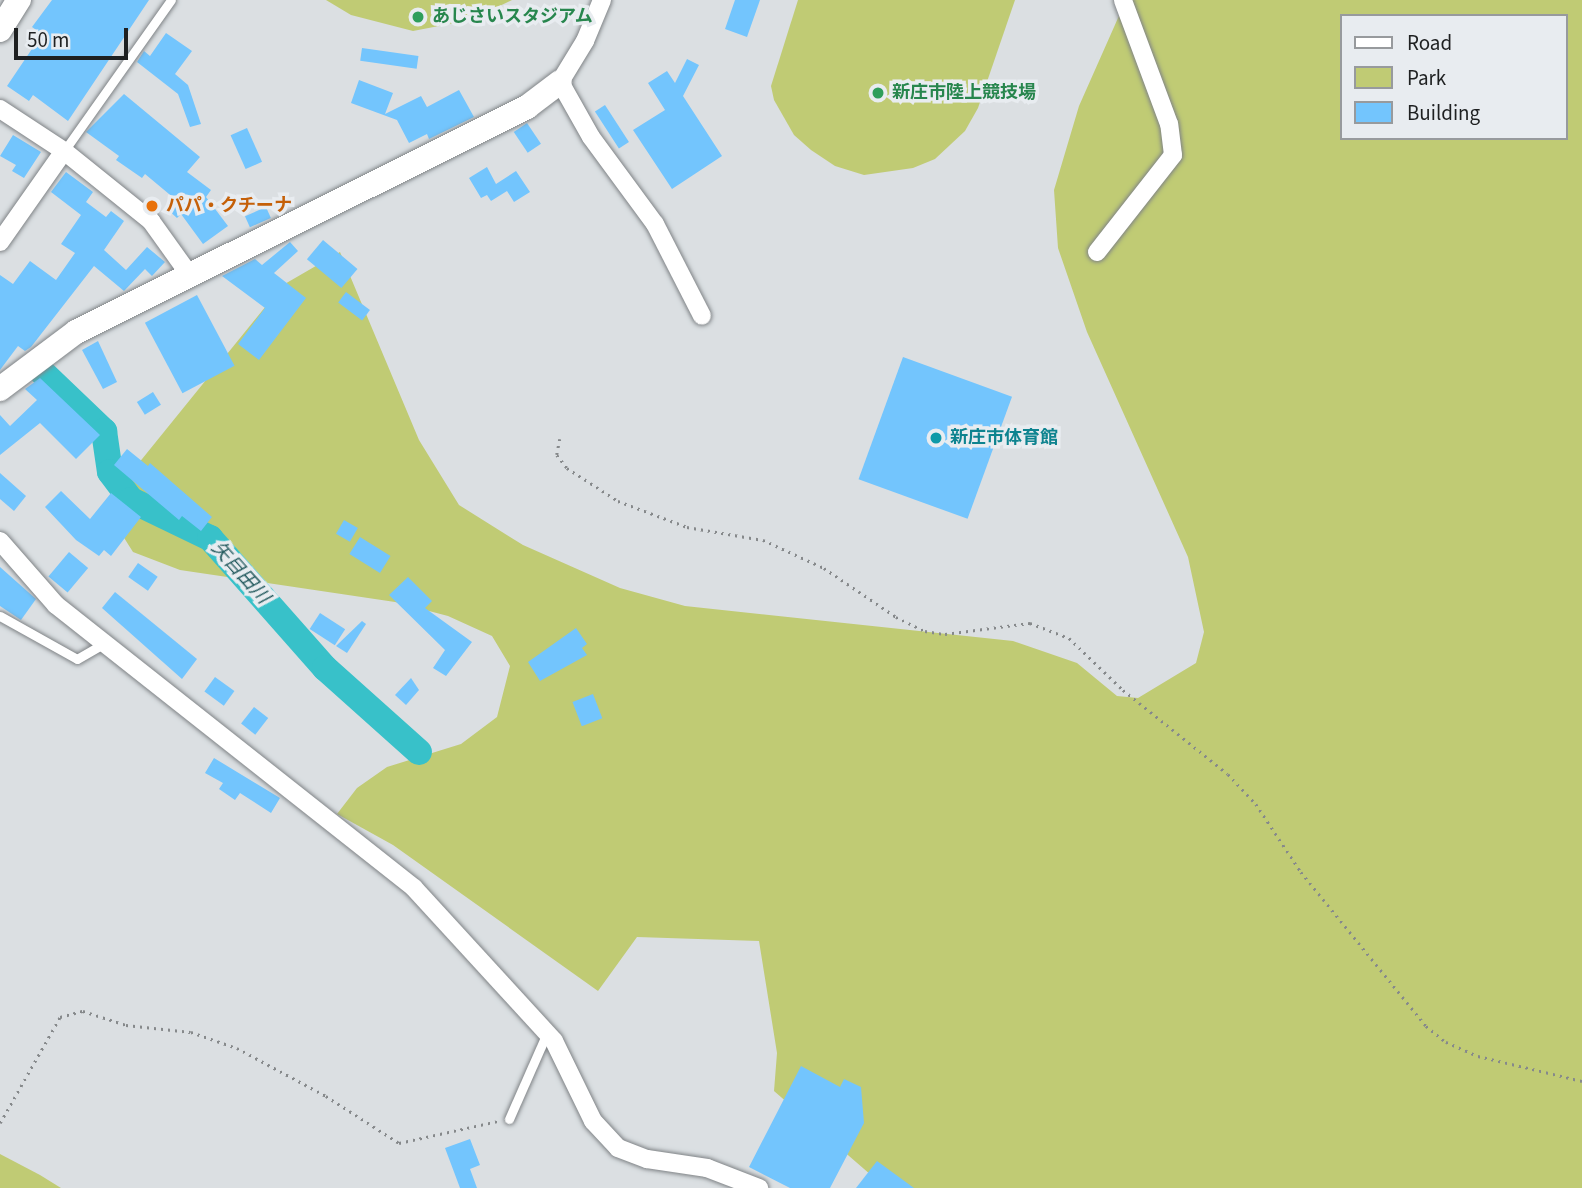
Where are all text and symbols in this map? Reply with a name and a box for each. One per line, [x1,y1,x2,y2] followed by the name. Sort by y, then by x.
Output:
[432,6,594,28] place label: あじさいスタジアム
[410,9,426,25] marker: あじさいスタジアム
[18,14,131,58] scale bar
[1340,14,1568,140] legend
[27,25,69,55] text: 50 m
[1407,28,1452,58] text: Road
[1407,63,1446,93] text: Park
[892,82,1036,104] place label: 新庄市陸上競技場
[870,85,886,101] marker: 新庄市陸上競技場
[1407,98,1480,128] text: Building
[166,195,292,217] place label: パパ・クチーナ
[144,198,160,214] marker: パパ・クチーナ
[950,427,1058,449] place label: 新庄市体育館
[928,430,944,446] marker: 新庄市体育館
[206,537,274,609] water label: 矢目田川

